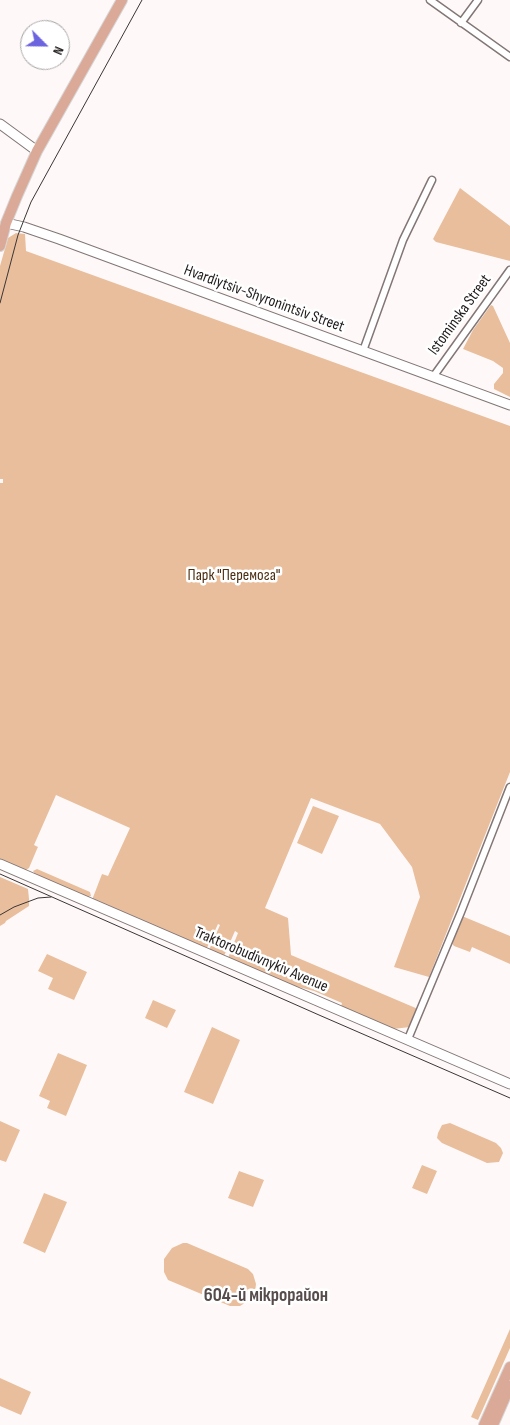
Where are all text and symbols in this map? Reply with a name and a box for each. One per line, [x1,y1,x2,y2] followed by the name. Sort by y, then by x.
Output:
[20,20,70,70] north arrow
[49,44,68,57] text: N
[181,261,347,337] street label: Hvardiytsiv-Shyronintsiv Street
[424,271,496,359] street label: Istominska Street
[188,566,280,586] park label: Парк "Перемога"
[191,923,331,997] street label: Traktorobudivnykiv Avenue
[204,1285,328,1307] district label: 604-й мікрорайон

